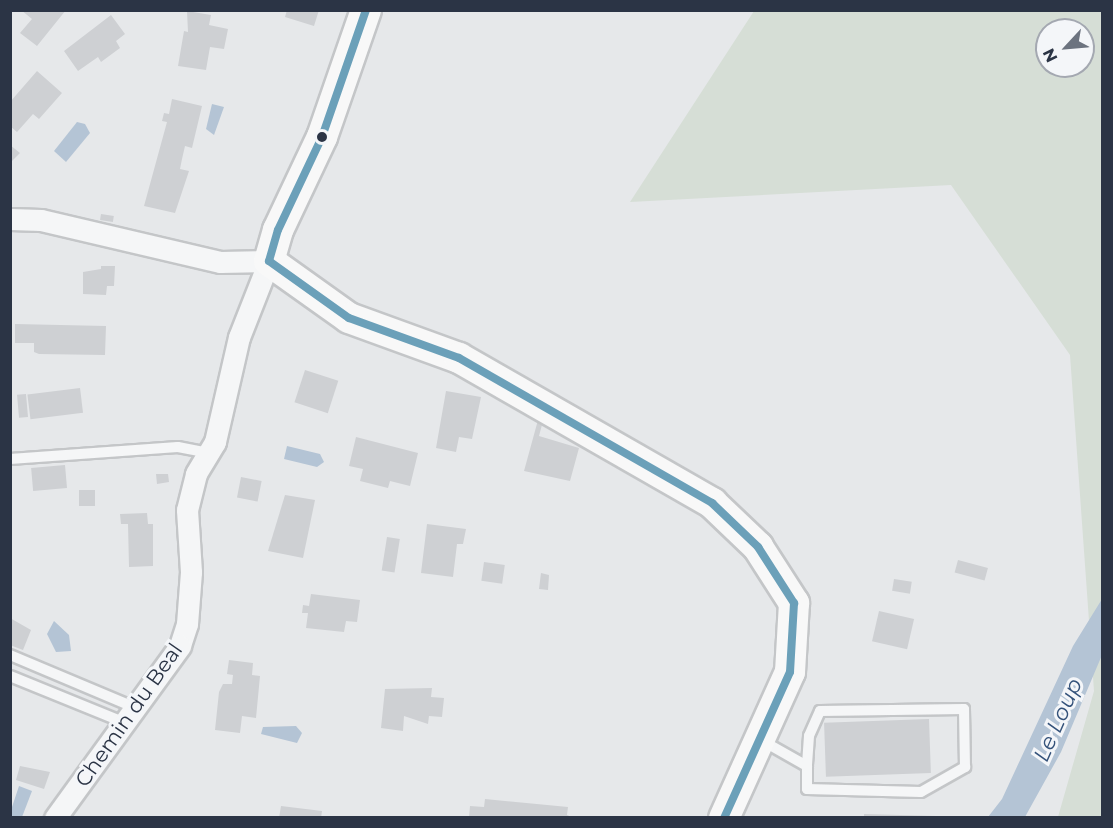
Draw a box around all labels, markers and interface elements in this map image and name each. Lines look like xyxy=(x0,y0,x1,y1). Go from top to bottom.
north arrow xyxy=(1035,18,1095,78)
text: N xyxy=(1039,45,1062,65)
unlabelled marker xyxy=(316,131,328,143)
street label: Chemin du Beal xyxy=(70,638,188,792)
water label: Le Loup xyxy=(1028,674,1088,766)

